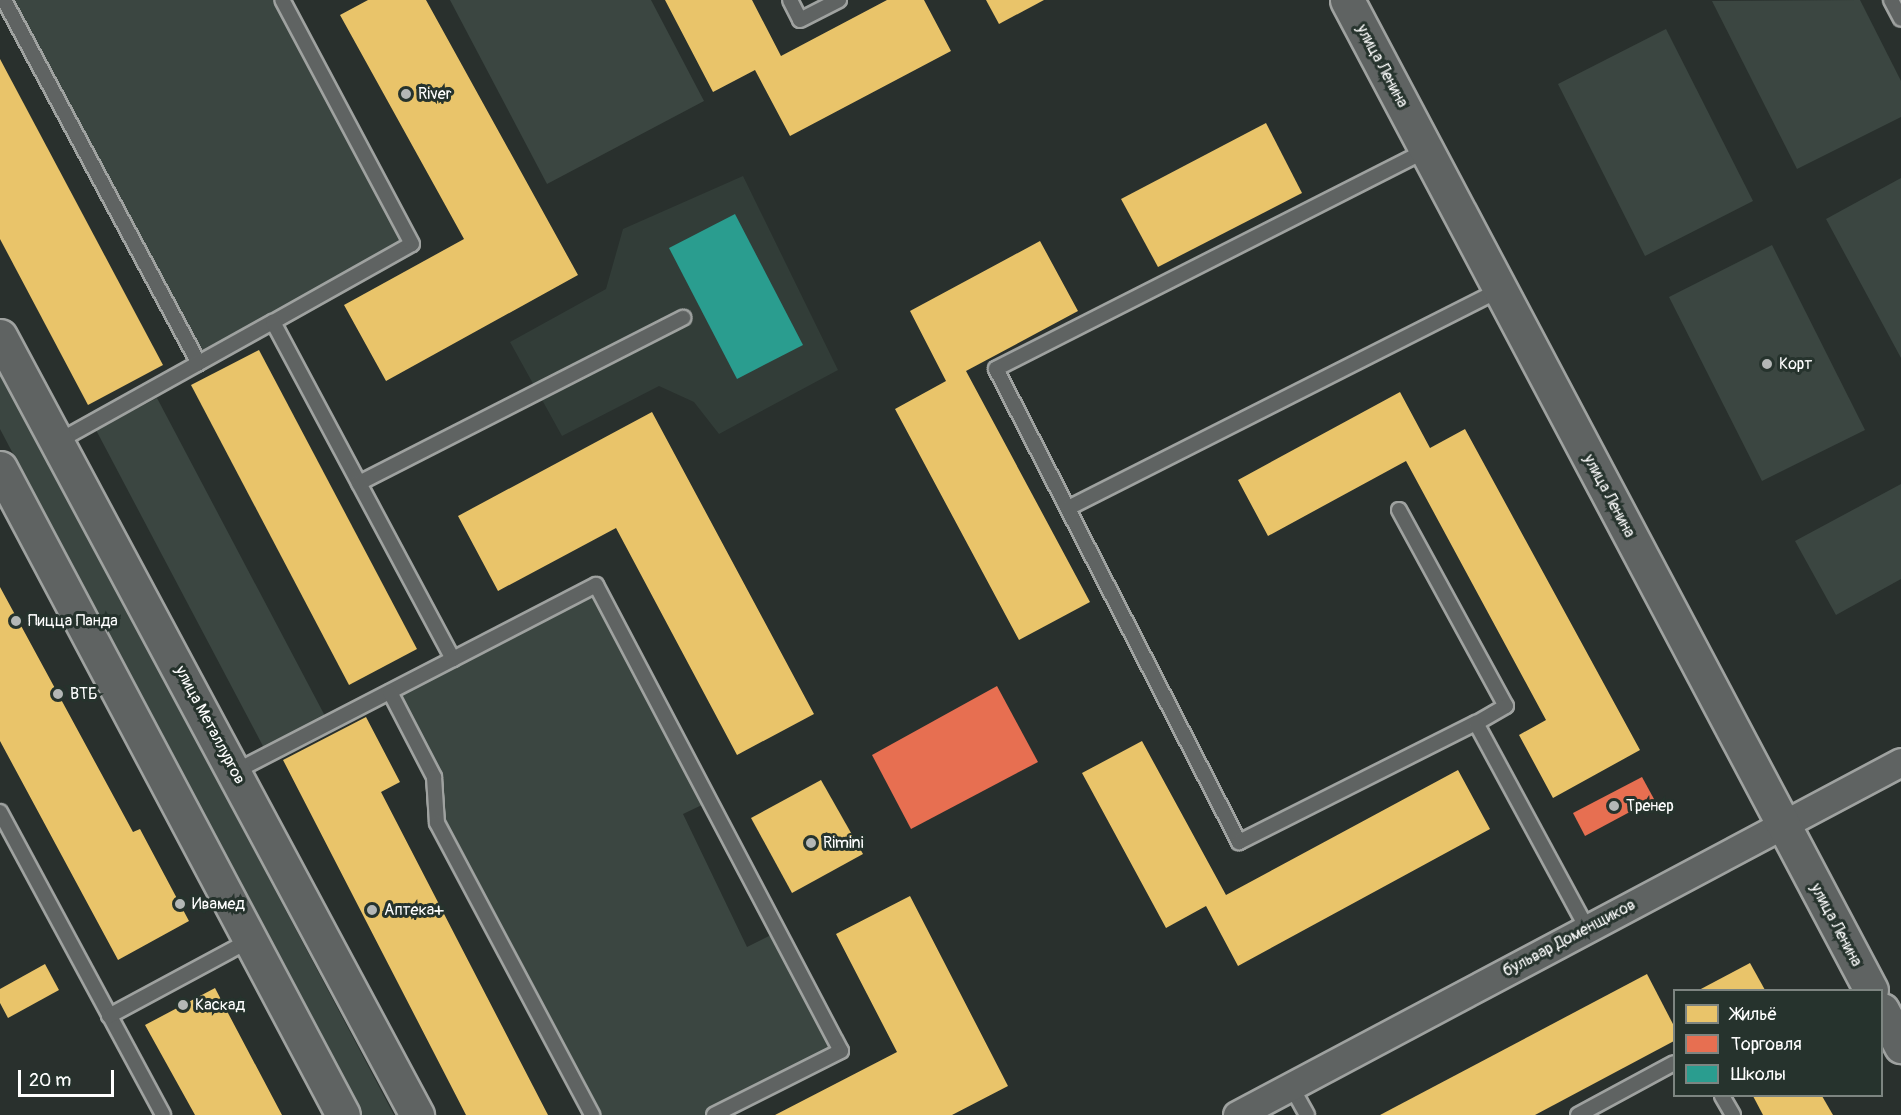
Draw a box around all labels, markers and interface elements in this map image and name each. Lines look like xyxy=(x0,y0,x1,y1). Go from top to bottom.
street label: улица Ленина xyxy=(1352,21,1412,111)
place label: River xyxy=(418,84,451,104)
marker: River xyxy=(399,87,413,101)
place label: Корт xyxy=(1779,354,1812,374)
marker: Корт xyxy=(1760,357,1774,371)
street label: улица Ленина xyxy=(1579,451,1639,541)
place label: Пицца Панда xyxy=(28,611,118,631)
marker: Пицца Панда xyxy=(9,614,23,628)
street label: улица Металлургов xyxy=(171,663,249,787)
place label: ВТБ xyxy=(70,684,98,704)
marker: ВТБ xyxy=(51,687,65,701)
place label: Тренер xyxy=(1626,796,1674,816)
marker: Тренер xyxy=(1607,799,1621,813)
place label: Rimini xyxy=(823,833,864,853)
marker: Rimini xyxy=(804,836,818,850)
street label: улица Ленина xyxy=(1806,880,1866,970)
place label: Ивамед xyxy=(192,894,245,914)
street label: бульвар Доменщиков xyxy=(1499,895,1639,981)
marker: Ивамед xyxy=(173,897,187,911)
place label: Аптека+ xyxy=(384,900,443,920)
marker: Аптека+ xyxy=(365,903,379,917)
legend xyxy=(1673,989,1883,1097)
place label: Каскад xyxy=(195,995,245,1015)
marker: Каскад xyxy=(176,998,190,1012)
text: Жильё xyxy=(1731,1003,1777,1026)
text: Торговля xyxy=(1731,1033,1802,1056)
scale bar xyxy=(21,1058,117,1096)
text: Школы xyxy=(1731,1063,1786,1086)
text: 20 m xyxy=(29,1069,71,1092)

